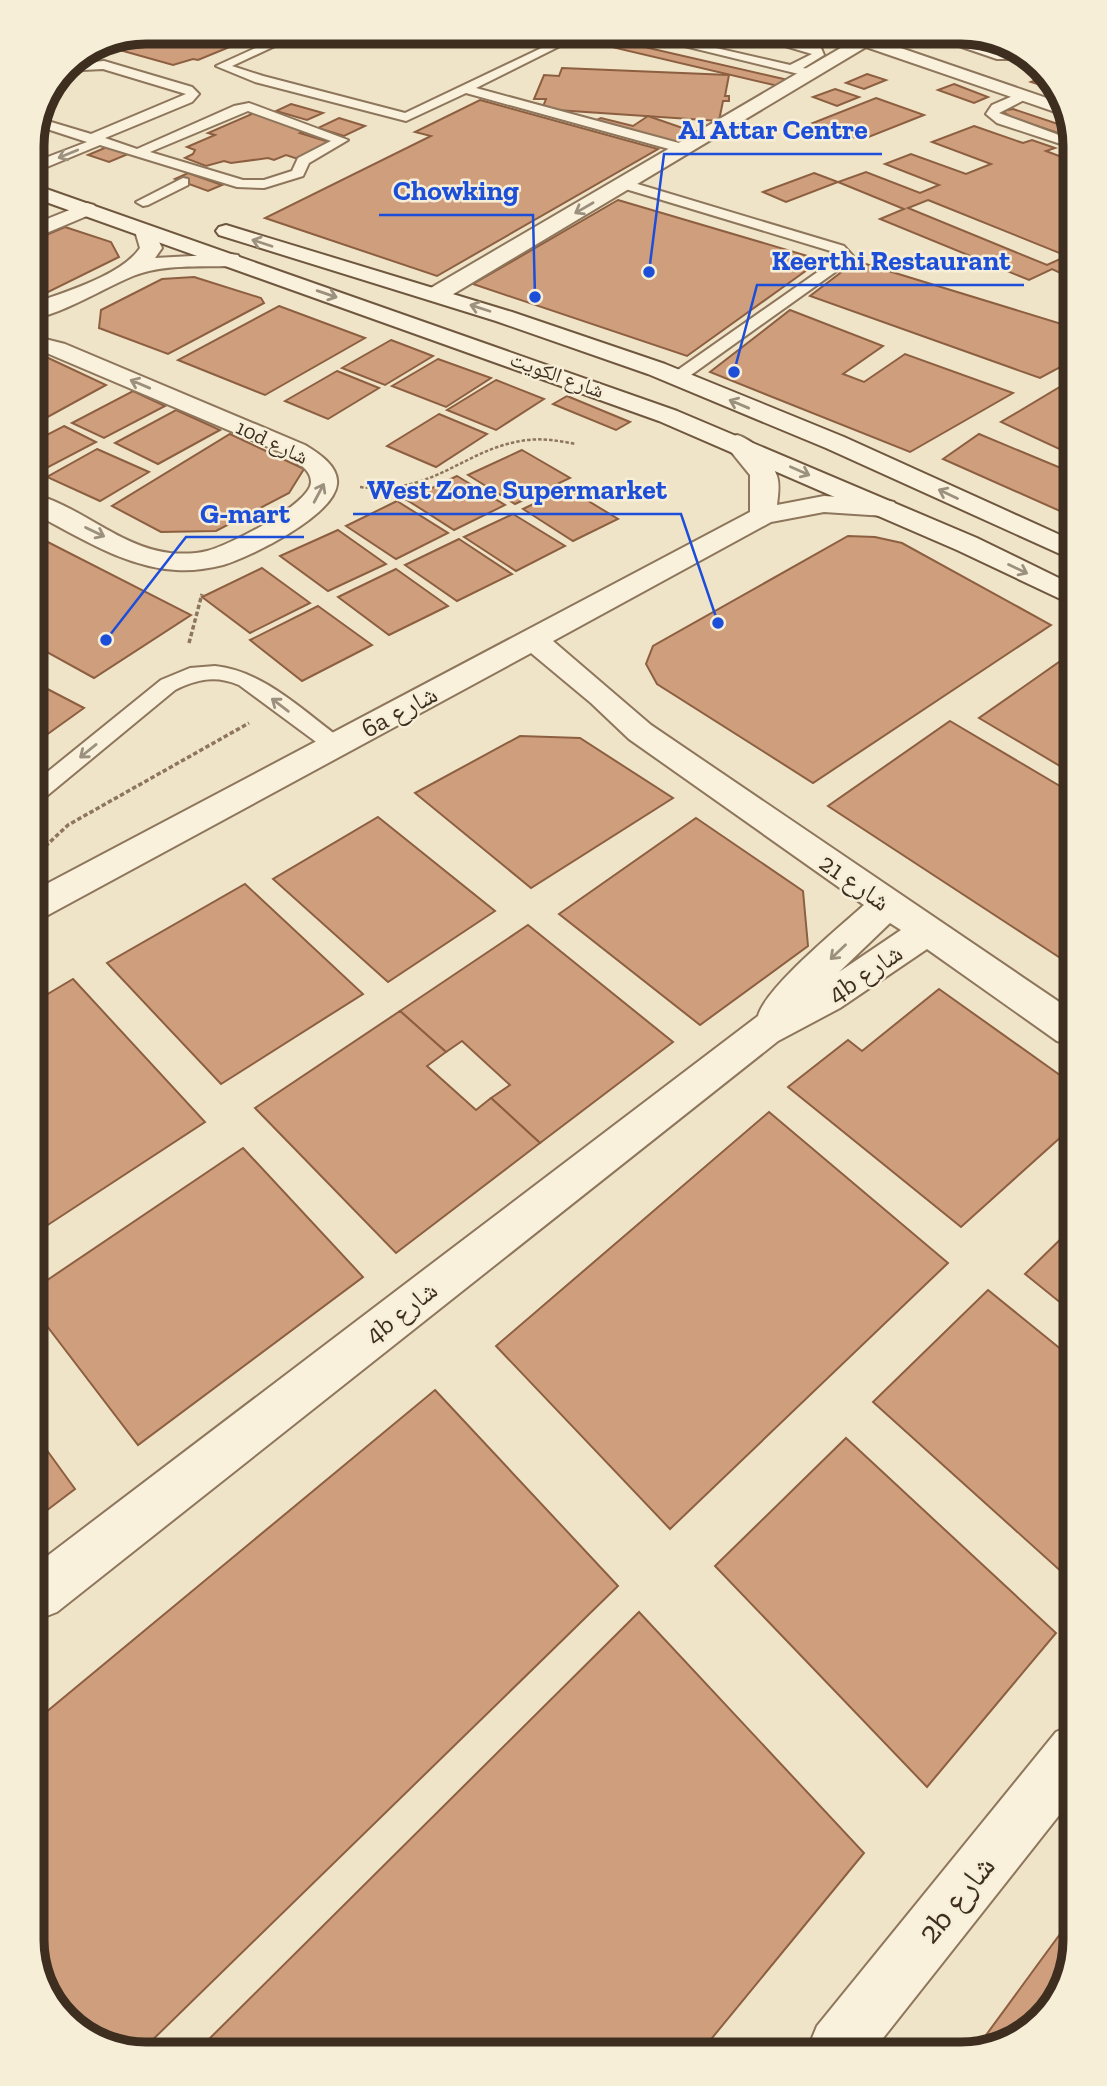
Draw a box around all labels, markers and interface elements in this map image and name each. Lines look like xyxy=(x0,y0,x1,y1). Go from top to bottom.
callout: Al Attar Centre xyxy=(664,105,882,154)
text: Al Attar Centre xyxy=(678,113,868,146)
one-way arrow xyxy=(58,148,80,161)
callout: Chowking xyxy=(379,166,533,215)
text: Chowking xyxy=(393,174,519,207)
one-way arrow xyxy=(574,201,594,215)
one-way arrow xyxy=(251,236,273,248)
callout: Keerthi Restaurant xyxy=(757,236,1024,285)
text: Keerthi Restaurant xyxy=(771,244,1011,277)
one-way arrow xyxy=(316,289,338,301)
one-way arrow xyxy=(469,301,491,313)
street label: شارع الكويت xyxy=(507,346,607,404)
one-way arrow xyxy=(130,377,152,390)
one-way arrow xyxy=(729,396,750,409)
street label: 10d شارع xyxy=(232,414,312,470)
callout: West Zone Supermarket xyxy=(353,465,681,514)
one-way arrow xyxy=(789,465,810,478)
text: West Zone Supermarket xyxy=(367,473,668,506)
one-way arrow xyxy=(312,484,326,504)
one-way arrow xyxy=(938,487,959,500)
callout: G-mart xyxy=(186,488,304,537)
text: G-mart xyxy=(200,497,291,530)
one-way arrow xyxy=(84,526,105,540)
one-way arrow xyxy=(1007,563,1028,577)
street label: 6a شارع xyxy=(355,678,443,744)
one-way arrow xyxy=(271,698,290,712)
one-way arrow xyxy=(79,743,97,758)
street label: شارع 21 xyxy=(814,846,896,918)
street label: 4b شارع xyxy=(822,936,908,1010)
one-way arrow xyxy=(830,943,847,960)
street label: 4b شارع xyxy=(358,1274,444,1350)
street label: 2b شارع xyxy=(909,1848,1004,1951)

